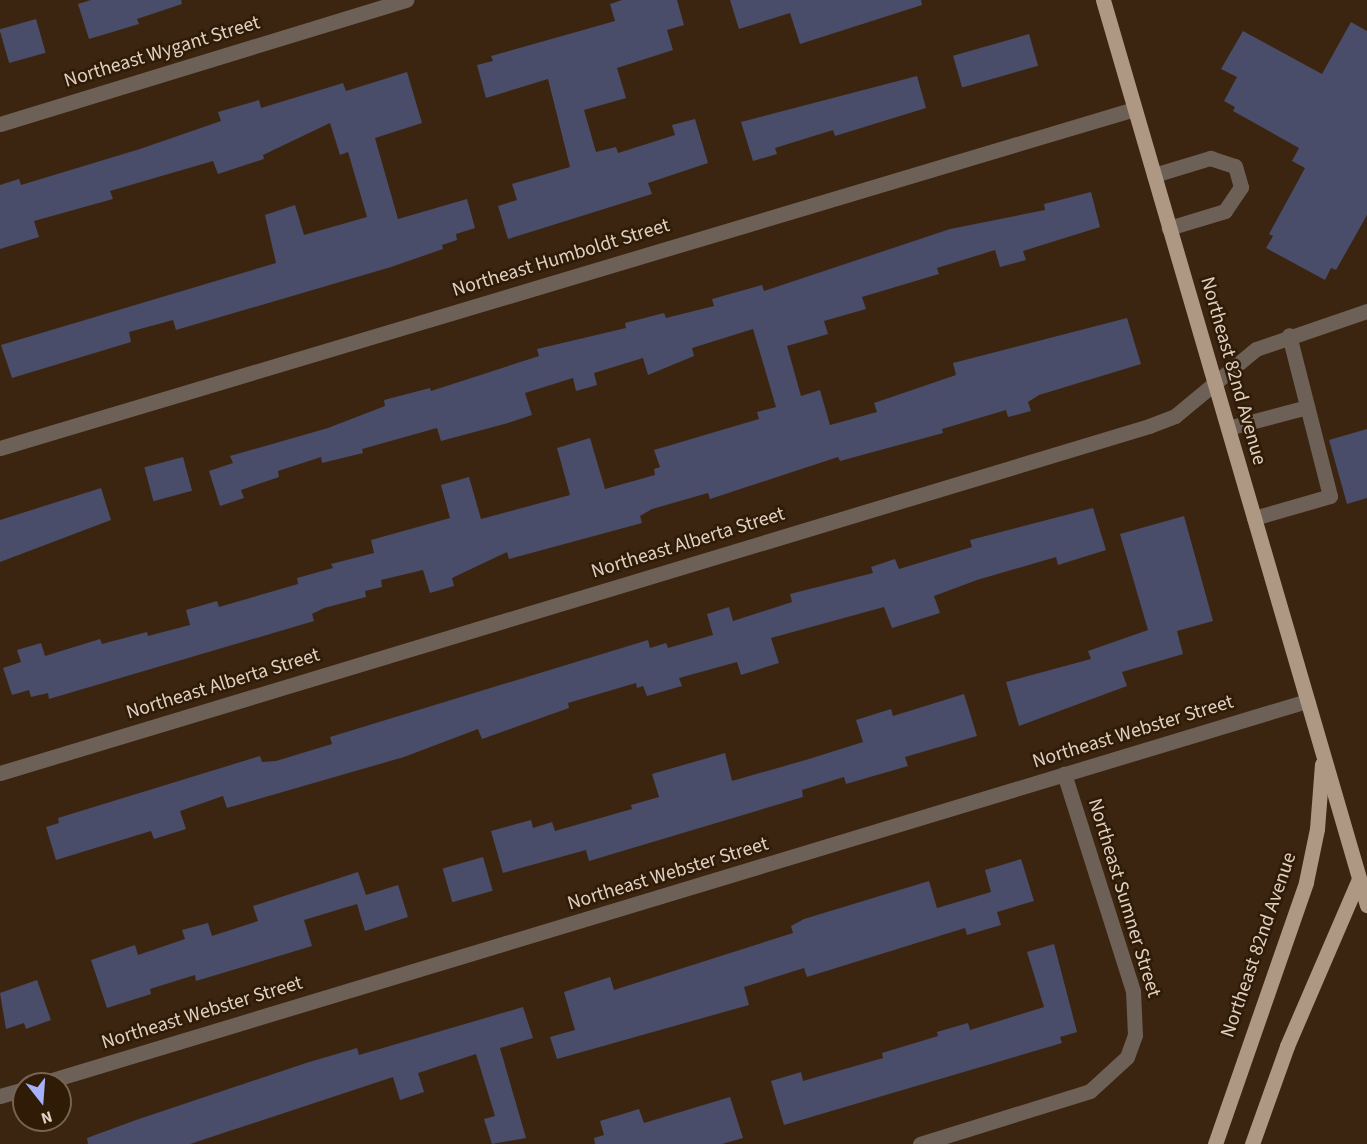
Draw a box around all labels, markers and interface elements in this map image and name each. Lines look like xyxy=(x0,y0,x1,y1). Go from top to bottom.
street label: Northeast Wygant Street xyxy=(61,11,263,93)
street label: Northeast Humboldt Street xyxy=(449,213,673,303)
street label: Northeast 82nd Avenue xyxy=(1195,274,1271,468)
street label: Northeast Alberta Street xyxy=(588,502,788,584)
street label: Northeast Alberta Street xyxy=(123,643,323,725)
street label: Northeast Webster Street xyxy=(1030,690,1236,774)
street label: Northeast Sumner Street xyxy=(1082,796,1166,1000)
street label: Northeast Webster Street xyxy=(565,832,771,916)
street label: Northeast 82nd Avenue xyxy=(1216,849,1302,1041)
street label: Northeast Webster Street xyxy=(99,971,305,1055)
north arrow xyxy=(12,1072,72,1132)
text: N xyxy=(38,1105,55,1129)

